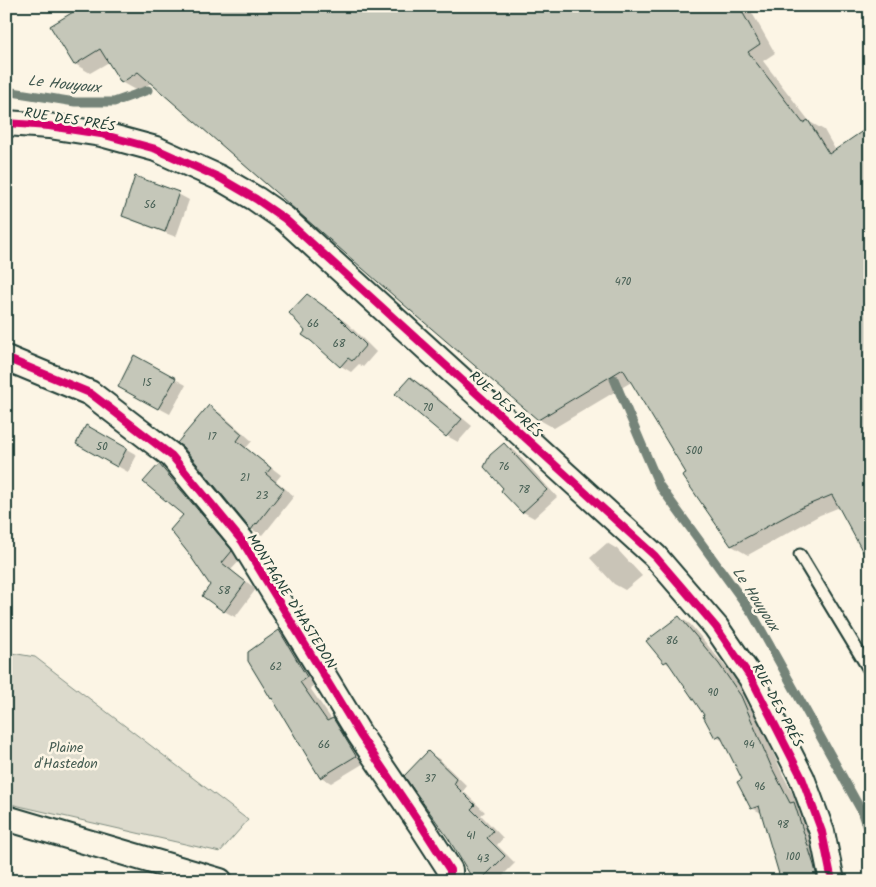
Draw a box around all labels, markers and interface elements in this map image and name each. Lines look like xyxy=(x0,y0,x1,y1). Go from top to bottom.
water label: Le Houyoux xyxy=(27,69,104,101)
street label: RUE DES PRÉS xyxy=(23,102,118,138)
house number: 56 xyxy=(144,196,156,214)
house number: 470 xyxy=(615,273,632,291)
house number: 66 xyxy=(307,315,319,333)
house number: 68 xyxy=(333,335,346,353)
street label: RUE DES PRÉS xyxy=(464,366,547,444)
house number: 15 xyxy=(142,374,153,392)
house number: 70 xyxy=(423,399,434,417)
house number: 17 xyxy=(208,428,217,446)
house number: 50 xyxy=(96,438,108,456)
house number: 500 xyxy=(686,442,703,460)
house number: 76 xyxy=(498,458,510,476)
house number: 21 xyxy=(240,469,250,487)
house number: 78 xyxy=(518,481,530,499)
house number: 23 xyxy=(256,487,268,505)
street label: MONTAGNE D'HASTEDON xyxy=(240,530,342,674)
water label: Le Houyoux xyxy=(725,563,786,639)
house number: 58 xyxy=(218,582,231,600)
house number: 86 xyxy=(666,632,678,650)
house number: 62 xyxy=(270,658,282,676)
street label: RUE DES PRÉS xyxy=(746,660,809,752)
house number: 90 xyxy=(708,684,719,702)
house number: 66 xyxy=(318,736,330,754)
house number: 94 xyxy=(743,736,755,754)
park label: Plaine d'Hastedon xyxy=(34,737,98,775)
house number: 37 xyxy=(424,770,437,788)
house number: 96 xyxy=(754,778,766,796)
house number: 98 xyxy=(777,816,789,834)
house number: 41 xyxy=(466,827,476,845)
house number: 100 xyxy=(786,848,801,866)
house number: 43 xyxy=(477,850,489,868)

